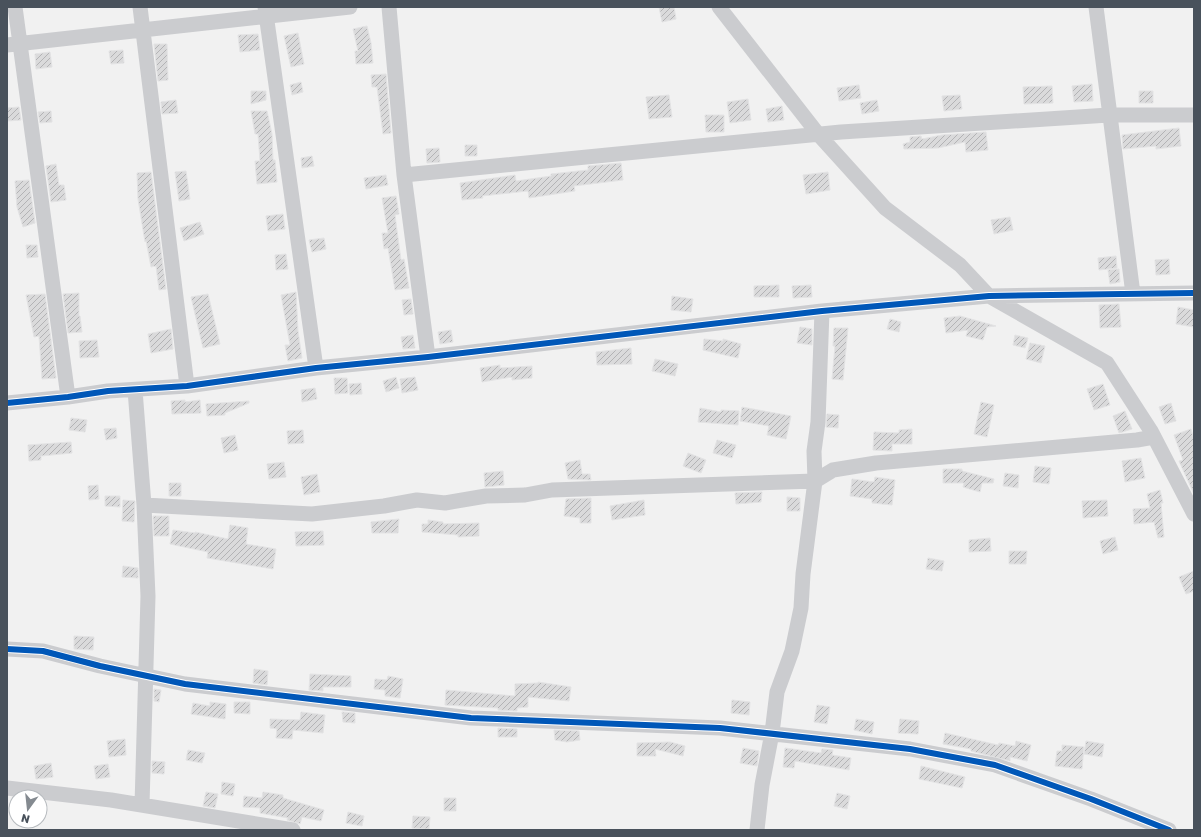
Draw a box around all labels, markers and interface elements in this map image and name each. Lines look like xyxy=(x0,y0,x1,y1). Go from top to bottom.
north arrow xyxy=(8,789,48,829)
text: N xyxy=(20,812,31,827)

